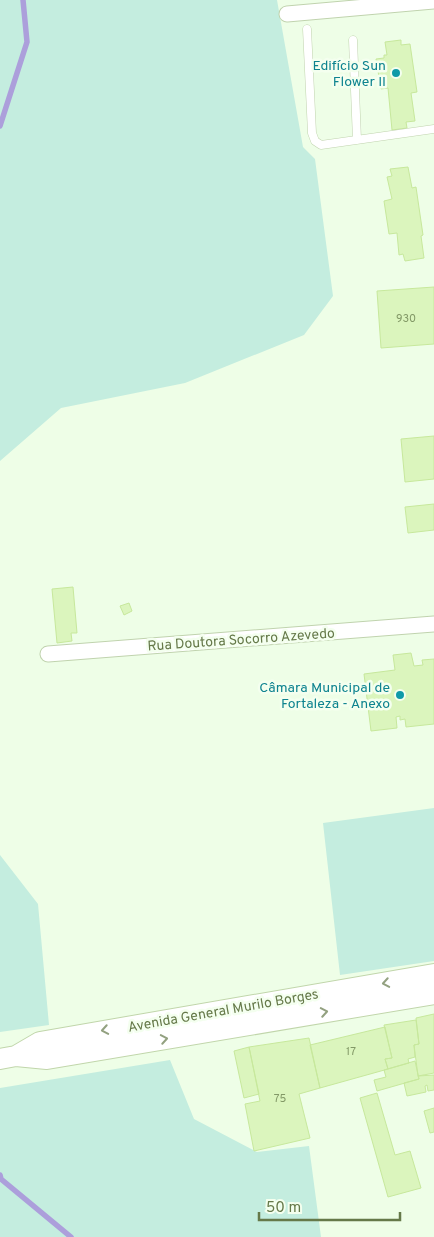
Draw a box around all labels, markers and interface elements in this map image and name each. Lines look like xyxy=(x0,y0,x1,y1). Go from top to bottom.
place label: Edifício Sun Flower II xyxy=(313,58,386,91)
marker: Edifício Sun Flower II xyxy=(390,67,402,79)
house number: 930 xyxy=(396,312,416,326)
street label: Rua Doutora Socorro Azevedo xyxy=(147,625,336,656)
place label: Câmara Municipal de Fortaleza - Anexo xyxy=(259,680,390,713)
marker: Câmara Municipal de Fortaleza - Anexo xyxy=(394,689,406,701)
one-way arrow xyxy=(382,977,390,987)
street label: Avenida General Murilo Borges xyxy=(127,986,320,1037)
one-way arrow xyxy=(319,1007,328,1017)
one-way arrow xyxy=(101,1025,109,1035)
one-way arrow xyxy=(159,1035,168,1045)
house number: 17 xyxy=(346,1045,356,1059)
house number: 75 xyxy=(274,1092,286,1106)
scale bar xyxy=(259,1190,400,1222)
text: 50 m xyxy=(266,1199,301,1218)

